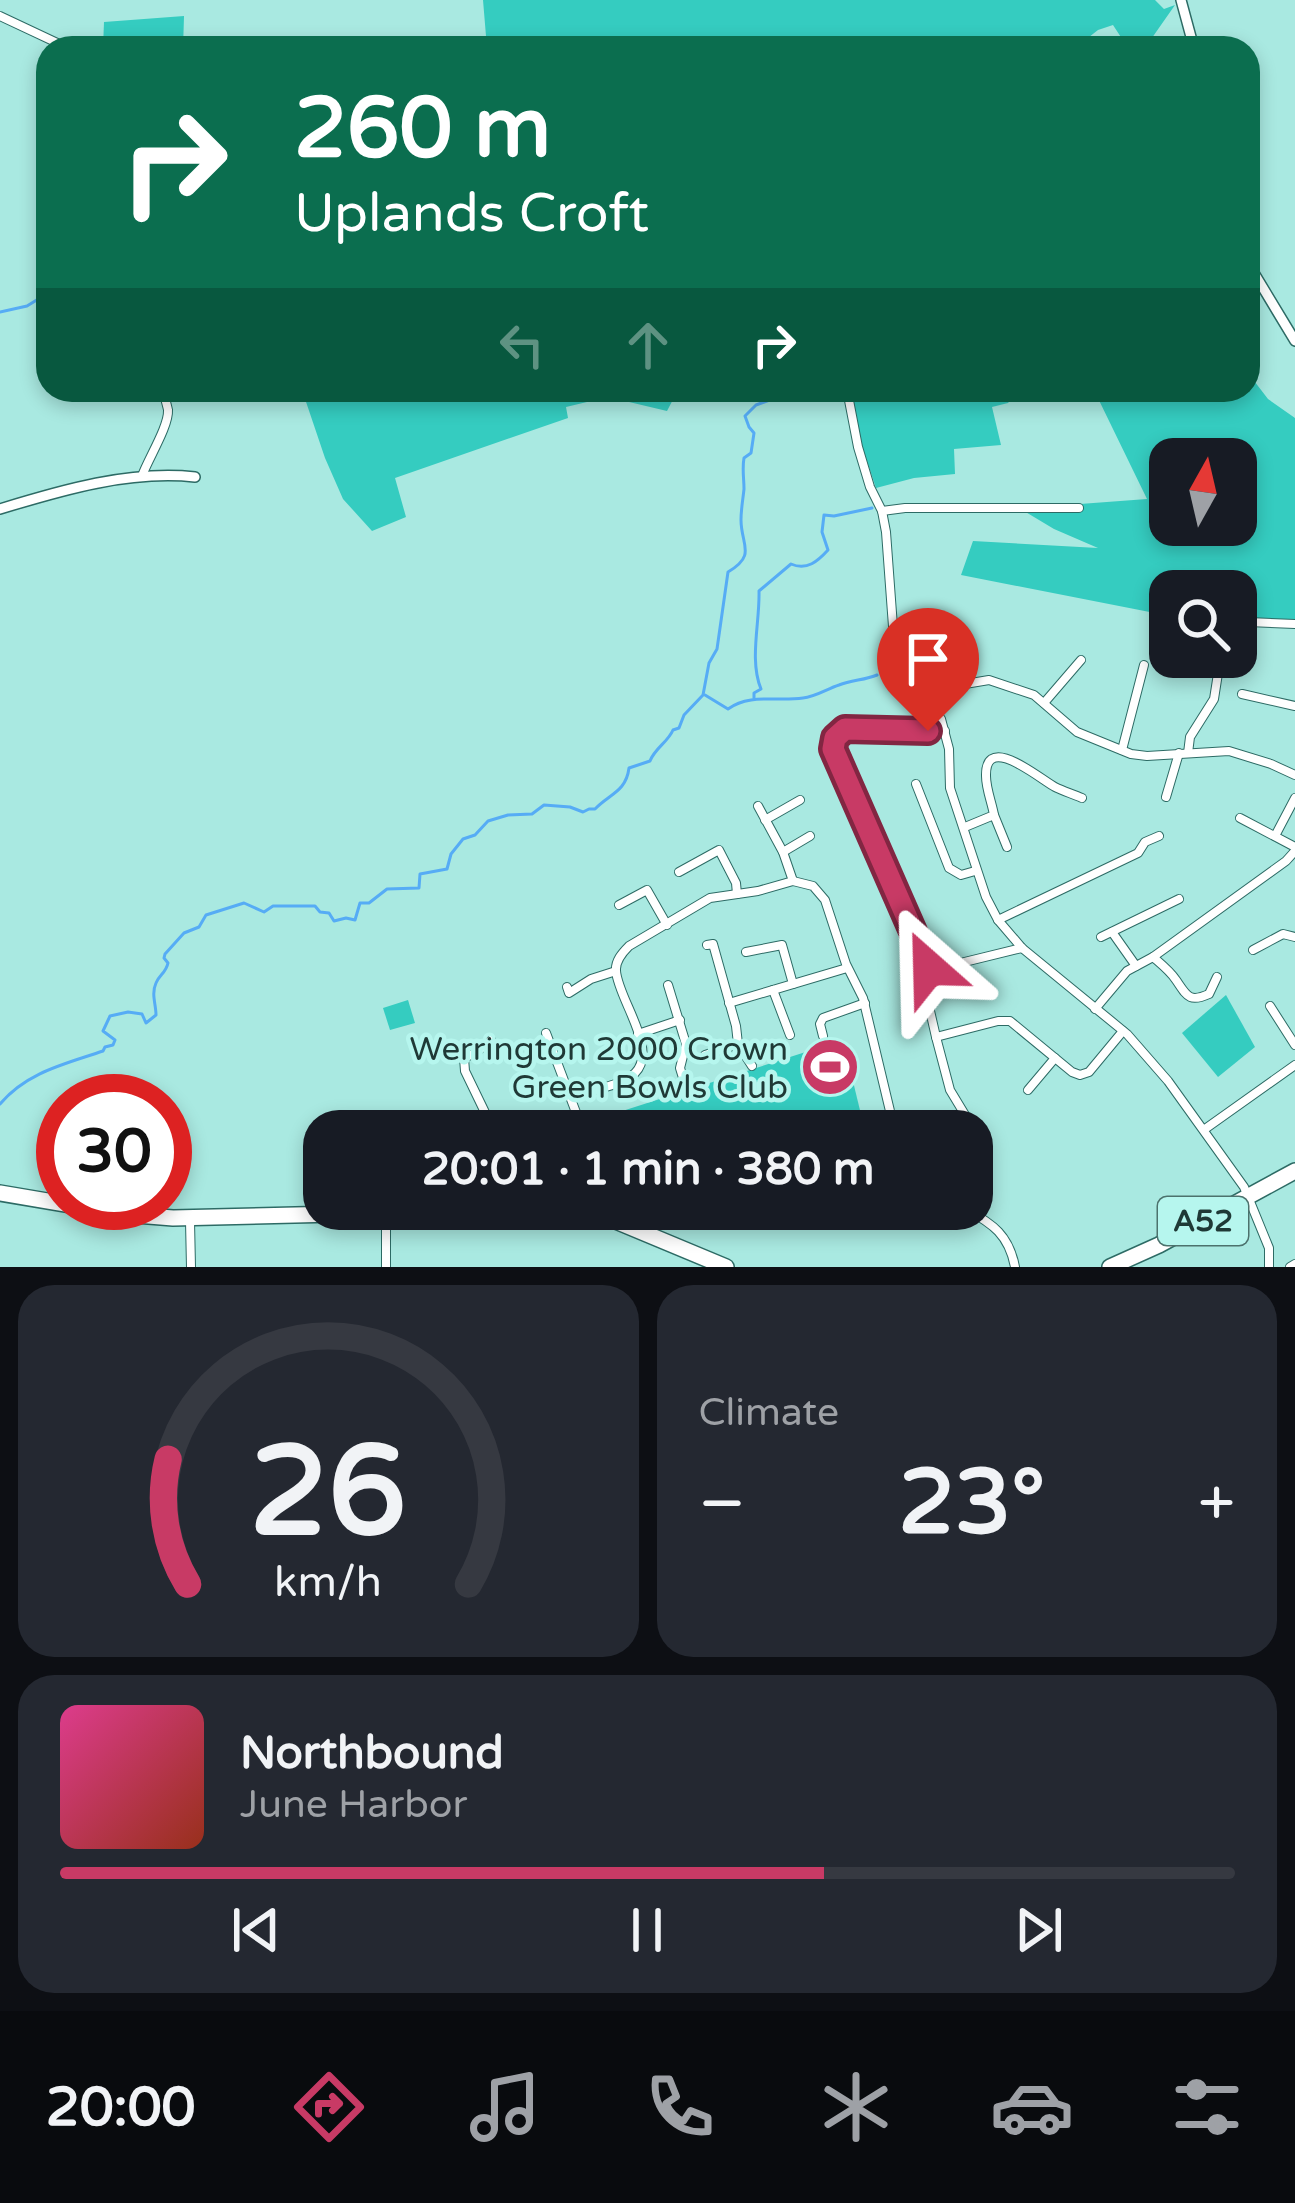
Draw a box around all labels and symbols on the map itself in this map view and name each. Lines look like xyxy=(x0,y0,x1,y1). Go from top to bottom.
north arrow xyxy=(1149,438,1257,546)
pin xyxy=(877,608,979,731)
position arrow xyxy=(866,905,992,1031)
place label: Werrington 2000 Crown Green Bowls Club xyxy=(410,1030,788,1107)
sports icon: Werrington 2000 Crown Green Bowls Club xyxy=(799,1036,861,1098)
speed limit sign: 30 xyxy=(36,1074,192,1230)
road number: A52 xyxy=(1158,1197,1248,1245)

